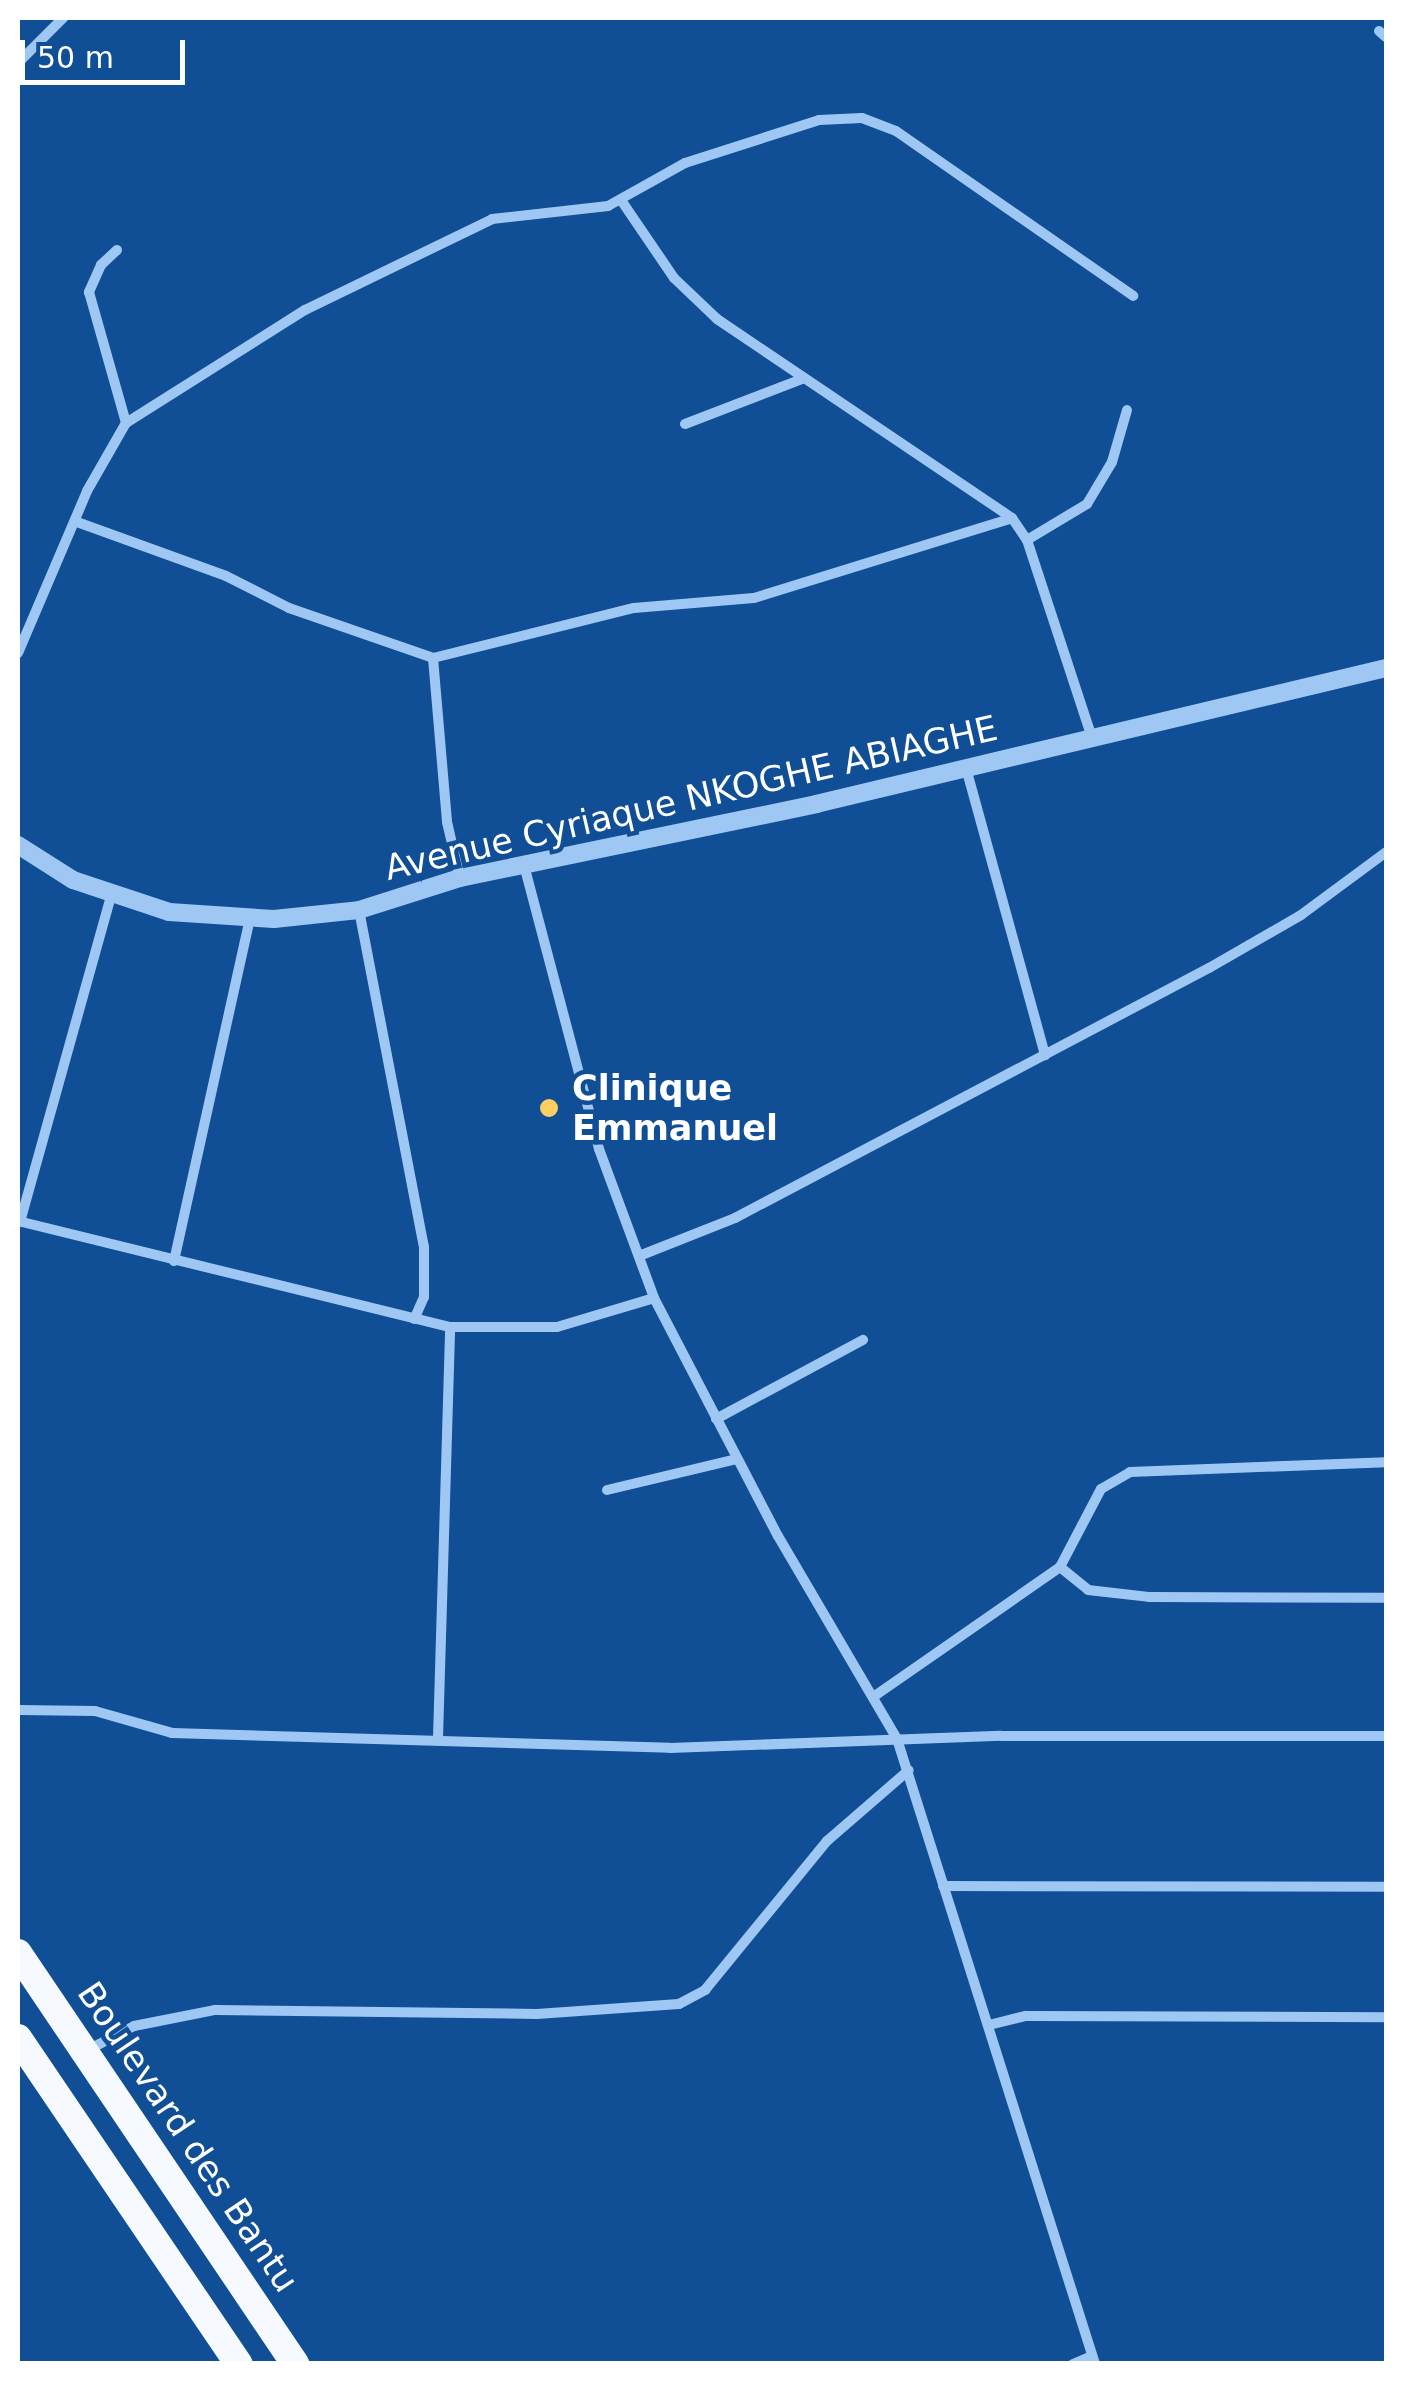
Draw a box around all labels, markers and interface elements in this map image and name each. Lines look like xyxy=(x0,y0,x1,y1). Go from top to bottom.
scale bar xyxy=(25,20,190,82)
text: 50 m xyxy=(37,40,114,75)
street label: Avenue Cyriaque NKOGHE ABIAGHE xyxy=(381,707,1001,889)
place label: Clinique Emmanuel xyxy=(572,1067,778,1149)
marker: Clinique Emmanuel xyxy=(536,1095,562,1121)
street label: Boulevard des Bantu xyxy=(69,1974,307,2300)

